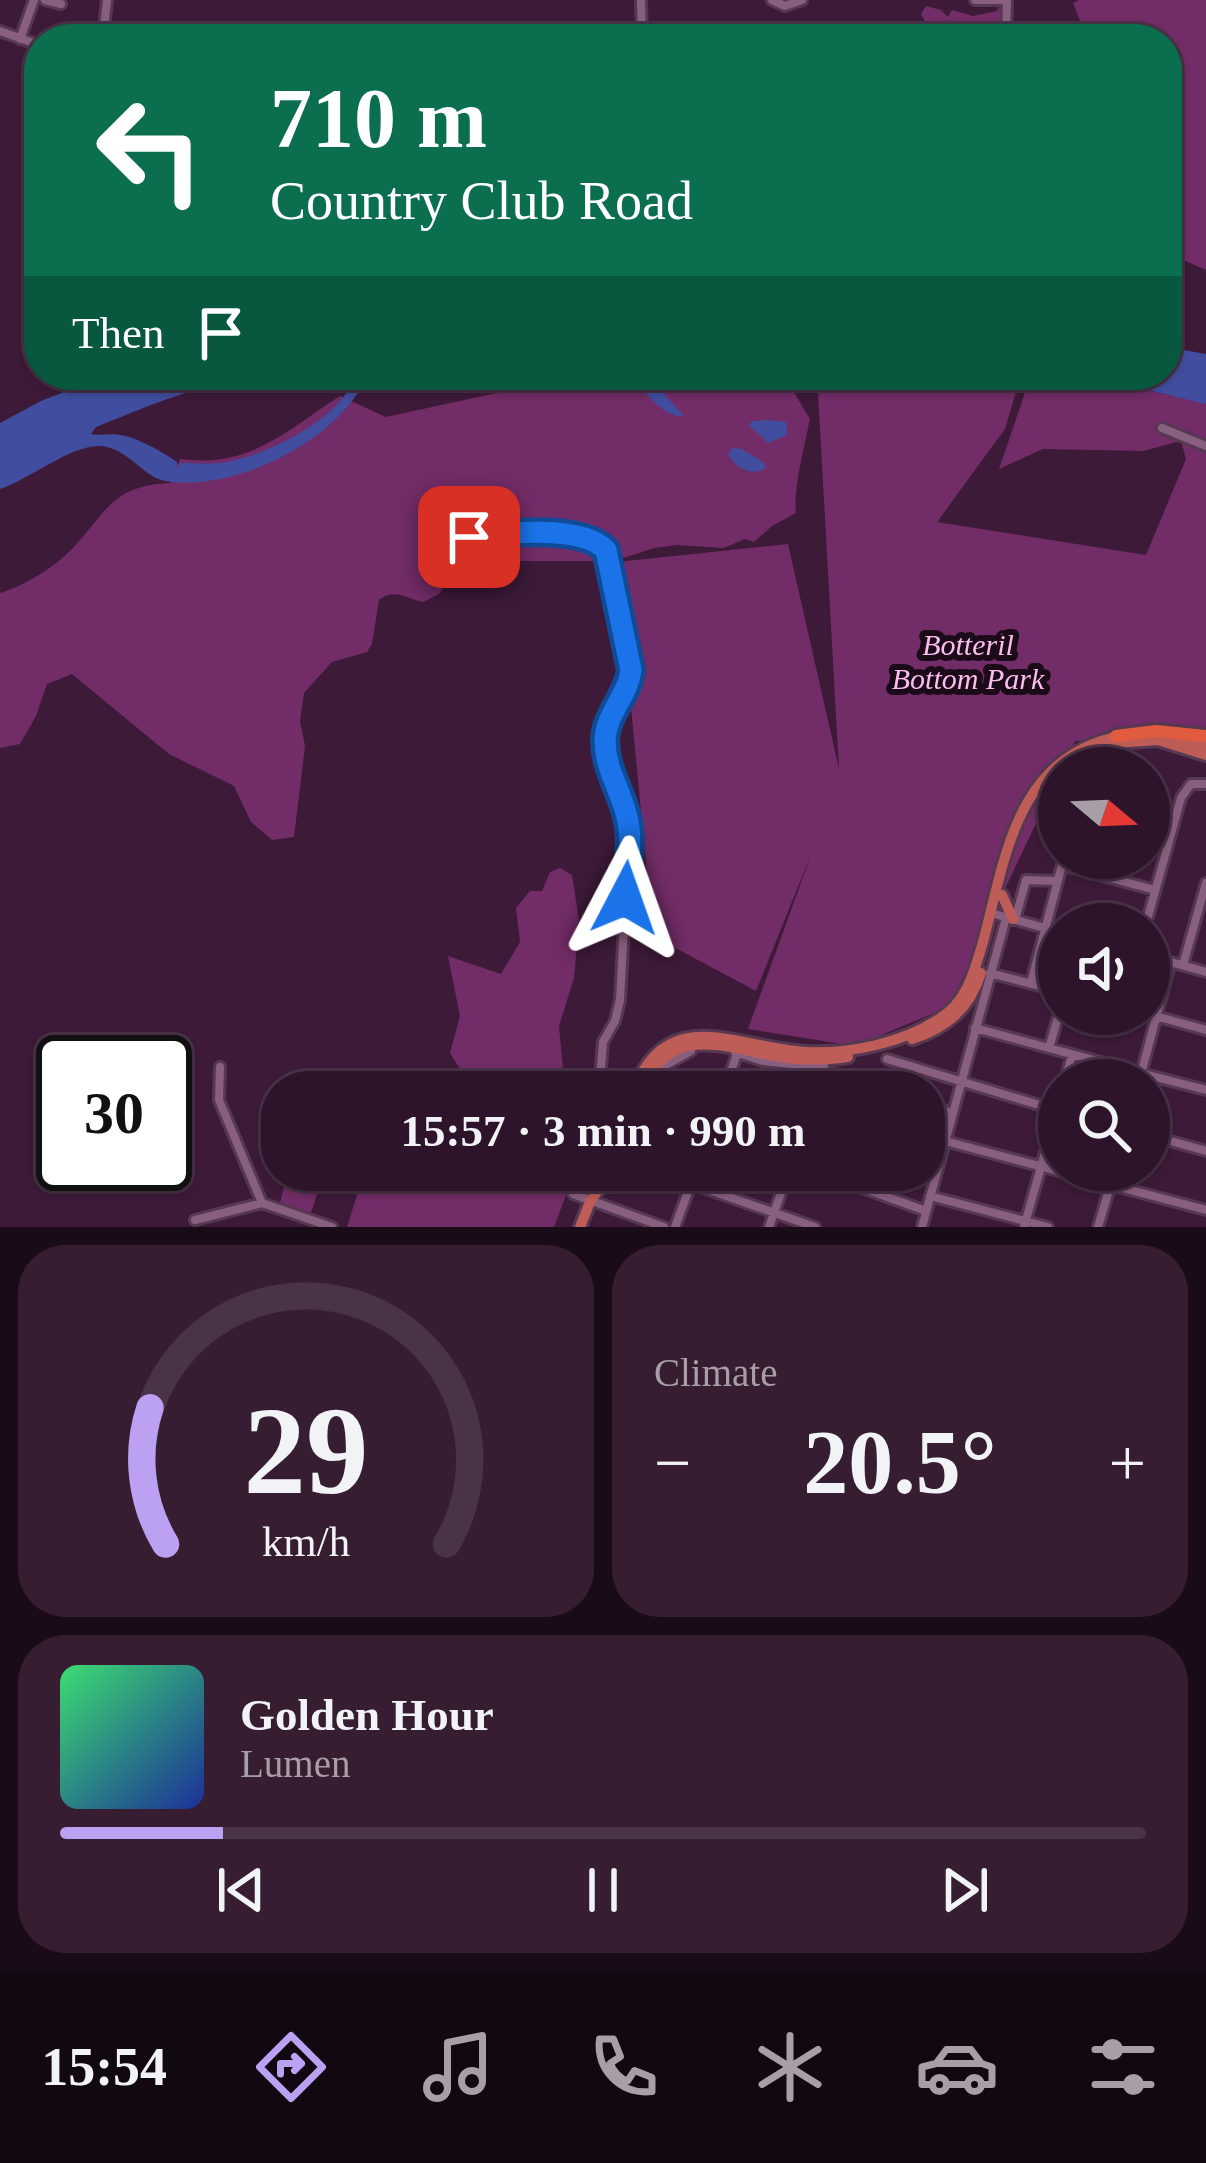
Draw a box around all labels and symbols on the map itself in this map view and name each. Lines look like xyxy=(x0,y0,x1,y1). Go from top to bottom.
pin xyxy=(418,486,520,588)
park label: Botteril Bottom Park xyxy=(892,628,1045,695)
north arrow xyxy=(1038,747,1170,879)
position arrow xyxy=(562,835,688,961)
speed limit sign: 30 xyxy=(36,1035,192,1191)

